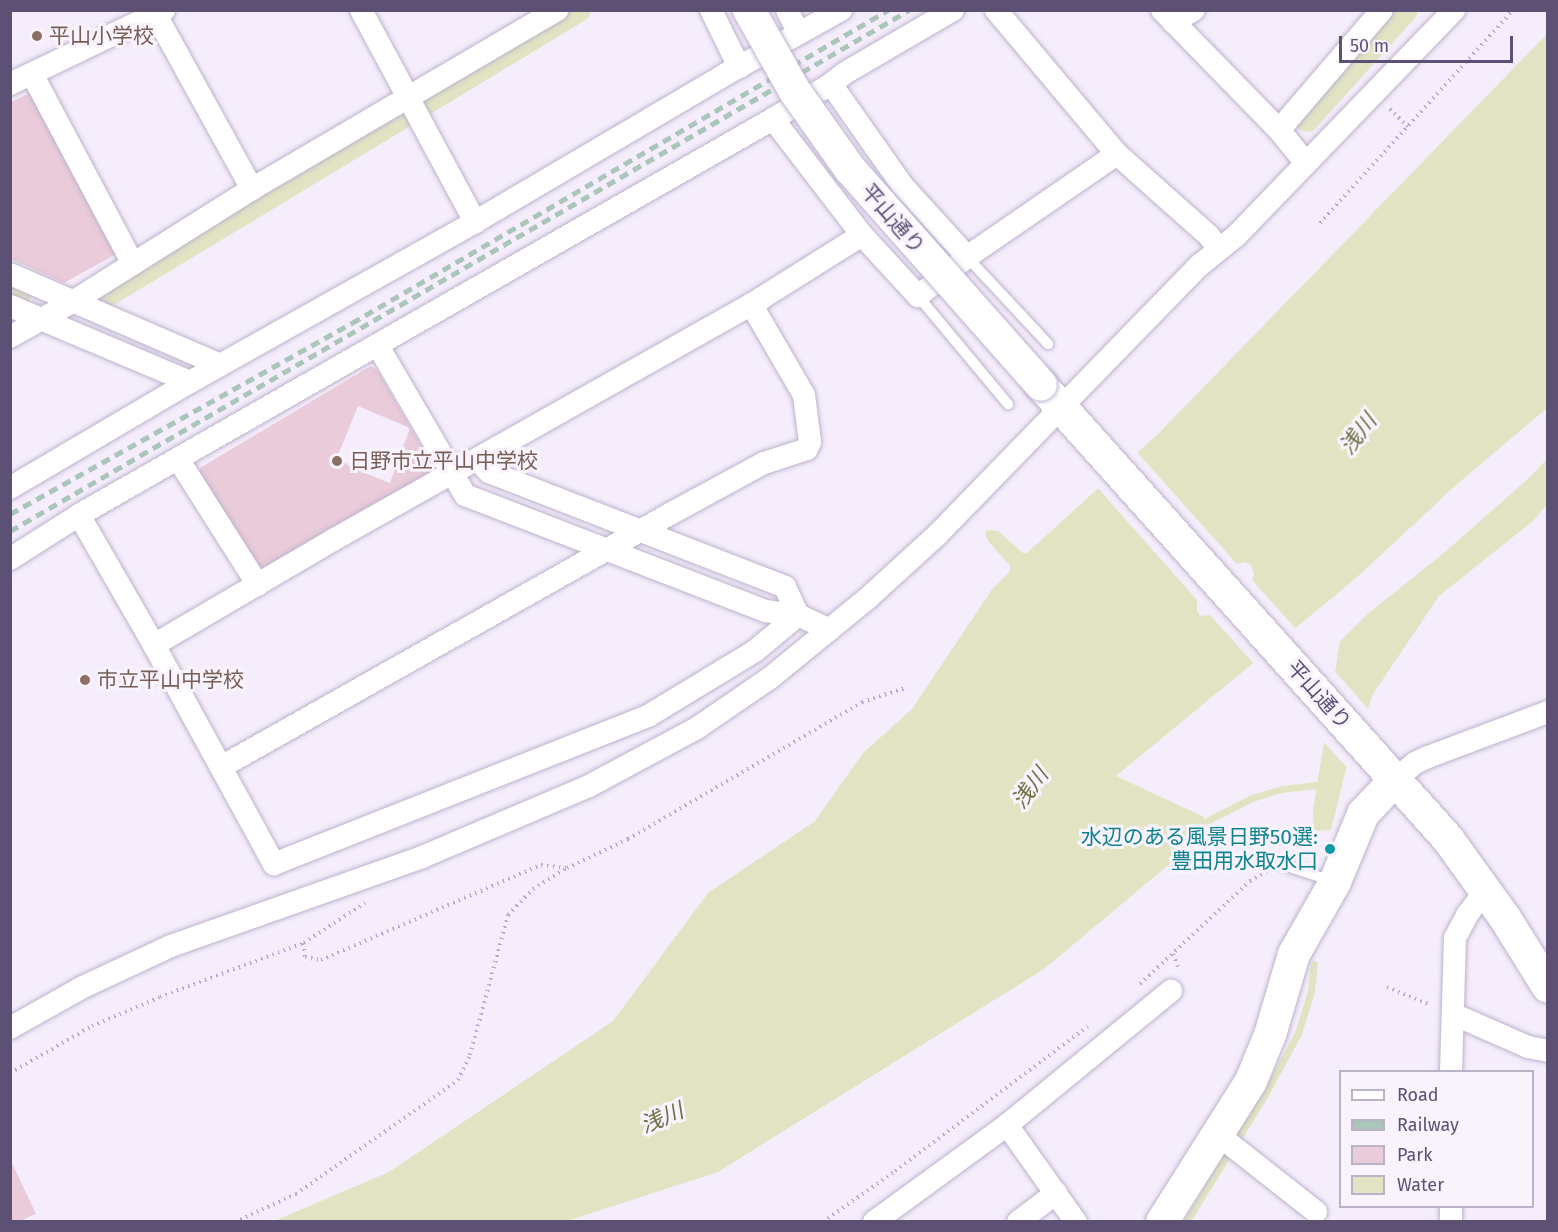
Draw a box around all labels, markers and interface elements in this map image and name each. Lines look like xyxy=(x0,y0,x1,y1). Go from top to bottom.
place label: 平山小学校 xyxy=(49,23,154,49)
scale bar xyxy=(1342,24,1516,62)
marker: 平山小学校 xyxy=(30,29,44,43)
text: 50 m xyxy=(1350,35,1389,57)
street label: 平山通り xyxy=(856,179,930,259)
water label: 浅川 xyxy=(1334,409,1382,459)
place label: 日野市立平山中学校 xyxy=(349,448,538,474)
marker: 日野市立平山中学校 xyxy=(330,454,344,468)
street label: 平山通り xyxy=(1282,655,1356,735)
place label: 市立平山中学校 xyxy=(97,667,244,693)
marker: 市立平山中学校 xyxy=(78,673,92,687)
water label: 浅川 xyxy=(1006,762,1054,814)
place label: 水辺のある風景日野50選: 豊田用水取水口 xyxy=(1081,824,1318,874)
marker: 水辺のある風景日野50選: 豊田用水取水口 xyxy=(1323,842,1337,856)
legend xyxy=(1339,1070,1534,1208)
text: Road xyxy=(1397,1084,1439,1106)
water label: 浅川 xyxy=(637,1097,687,1139)
text: Railway xyxy=(1397,1114,1459,1136)
text: Park xyxy=(1397,1144,1432,1166)
text: Water xyxy=(1397,1174,1444,1196)

